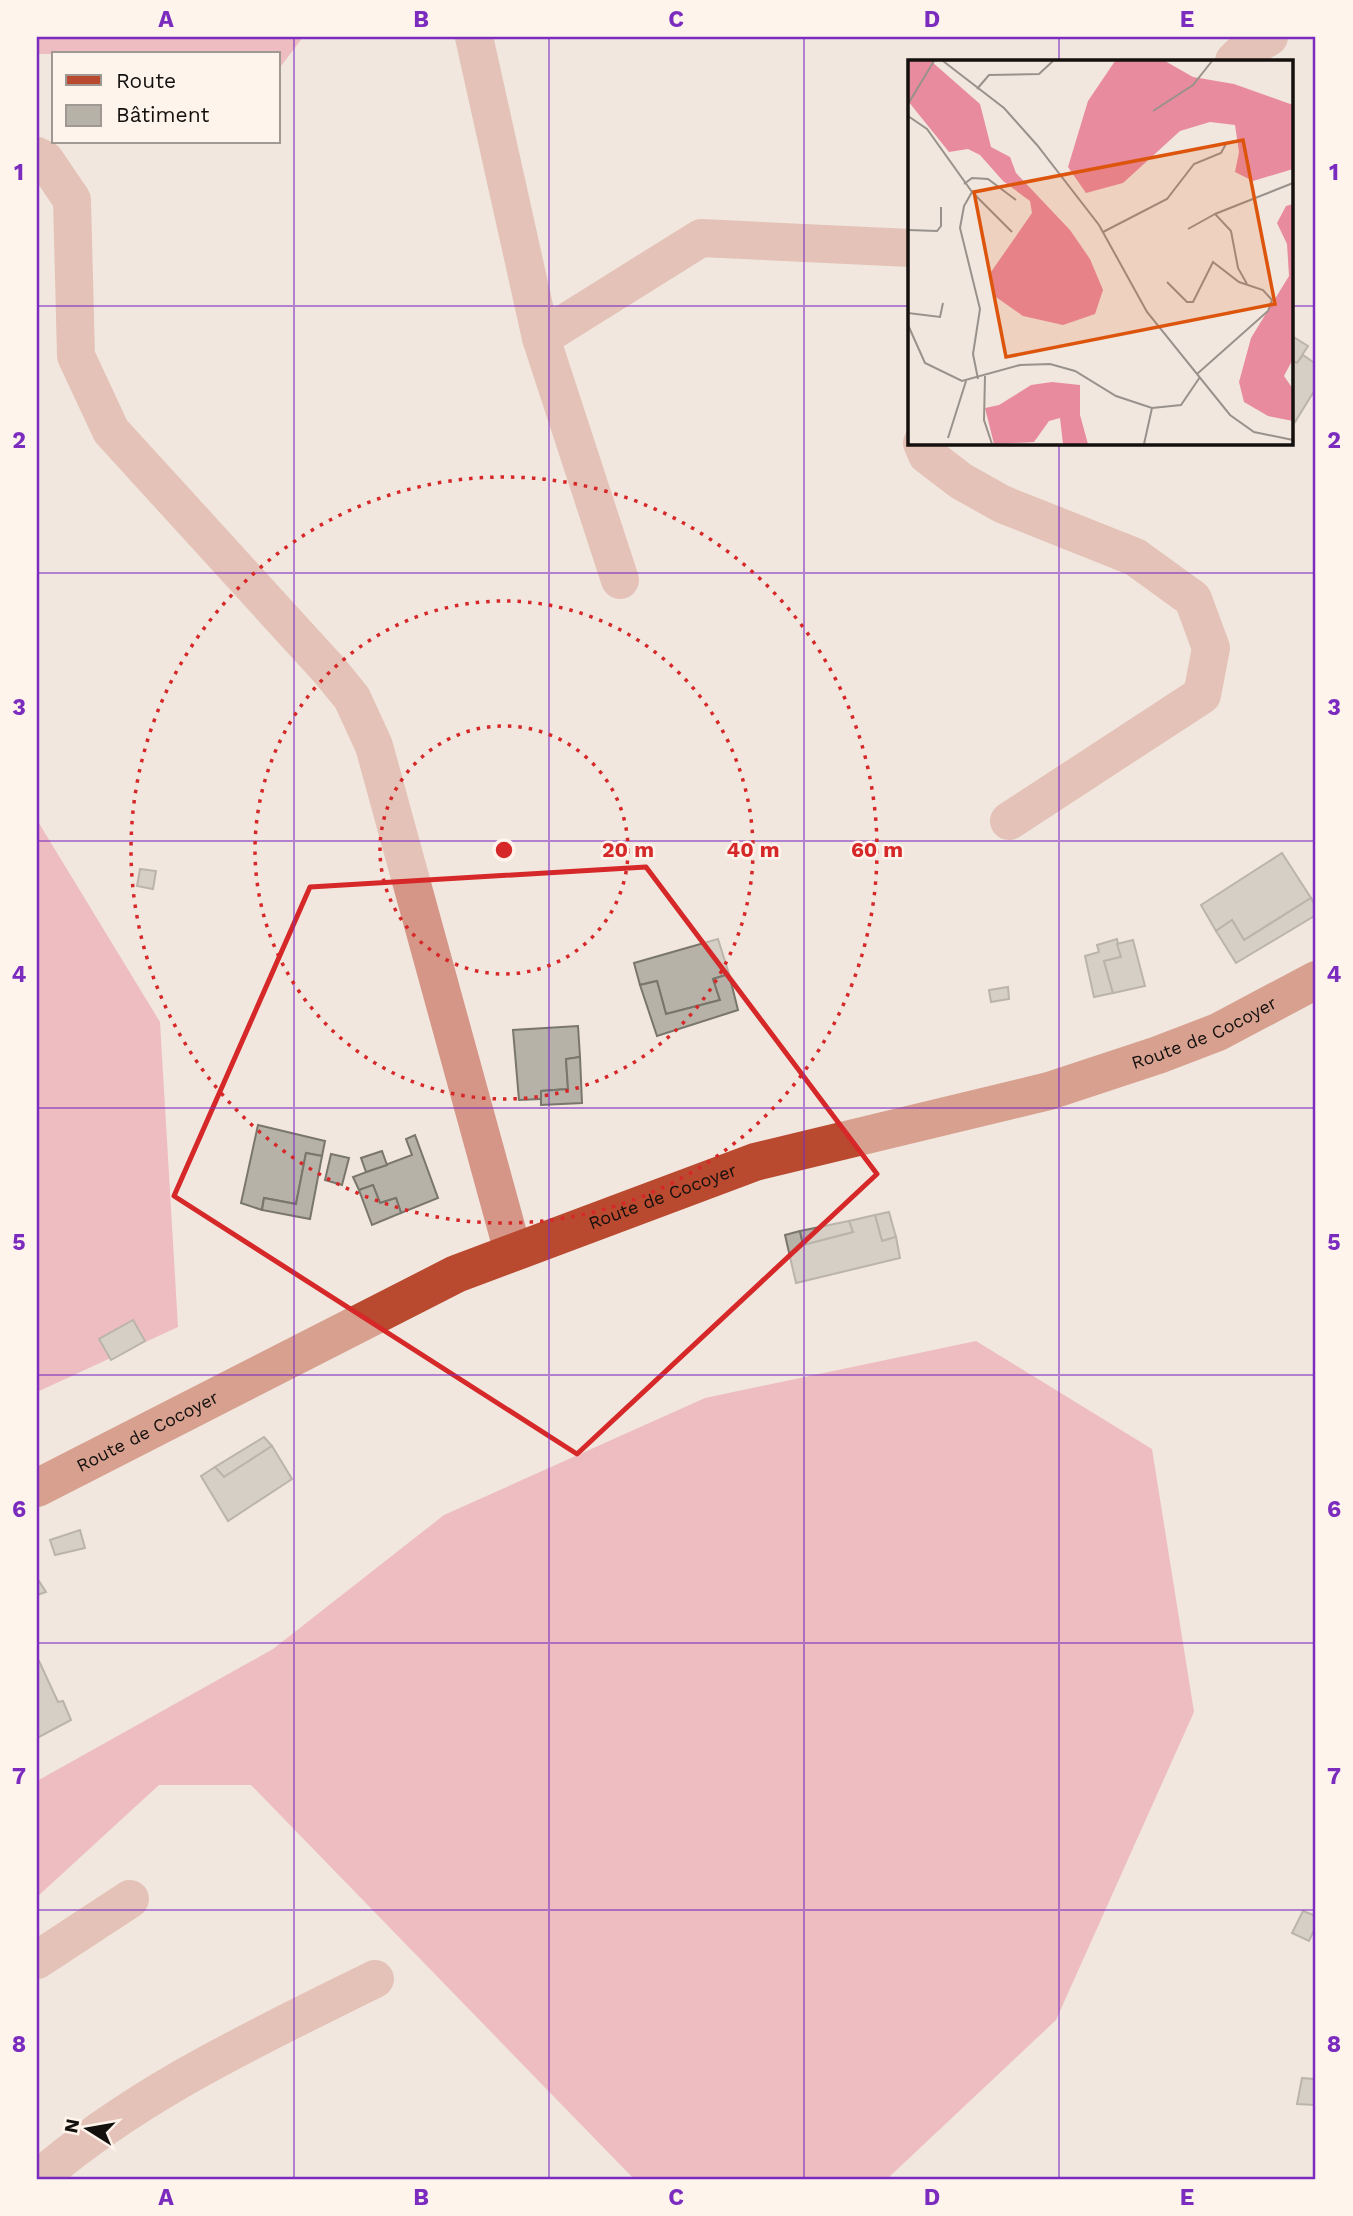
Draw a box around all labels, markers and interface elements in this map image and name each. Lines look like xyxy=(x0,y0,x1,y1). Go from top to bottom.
text: A xyxy=(158,6,174,33)
text: B xyxy=(413,6,429,33)
text: C xyxy=(668,6,684,33)
text: D xyxy=(924,6,940,33)
text: E xyxy=(1180,6,1194,33)
legend xyxy=(52,52,280,144)
inset map xyxy=(908,60,1294,444)
text: Route xyxy=(116,68,176,93)
text: Bâtiment xyxy=(116,102,210,127)
text: 1 xyxy=(14,159,24,186)
text: 1 xyxy=(1329,159,1339,186)
text: 2 xyxy=(12,427,26,454)
text: 2 xyxy=(1327,427,1341,454)
text: 3 xyxy=(12,694,26,721)
text: 3 xyxy=(1327,694,1341,721)
text: 20 m xyxy=(602,837,654,862)
text: 40 m xyxy=(727,837,779,862)
text: 60 m xyxy=(851,837,903,862)
centre of rings xyxy=(492,838,516,862)
text: 4 xyxy=(12,961,27,988)
text: 4 xyxy=(1327,961,1342,988)
street label: Route de Cocoyer xyxy=(1129,992,1280,1073)
street label: Route de Cocoyer xyxy=(585,1159,739,1233)
text: 5 xyxy=(12,1229,26,1256)
text: 5 xyxy=(1327,1229,1341,1256)
street label: Route de Cocoyer xyxy=(73,1386,222,1476)
text: 6 xyxy=(12,1496,26,1523)
text: 6 xyxy=(1327,1496,1341,1523)
text: 7 xyxy=(12,1763,26,1790)
text: 7 xyxy=(1327,1763,1341,1790)
text: 8 xyxy=(12,2031,26,2058)
text: 8 xyxy=(1327,2031,1341,2058)
north arrow xyxy=(52,2094,122,2164)
text: N xyxy=(59,2117,84,2135)
text: A xyxy=(158,2184,174,2211)
text: B xyxy=(413,2184,429,2211)
text: C xyxy=(668,2184,684,2211)
text: D xyxy=(924,2184,940,2211)
text: E xyxy=(1180,2184,1194,2211)

